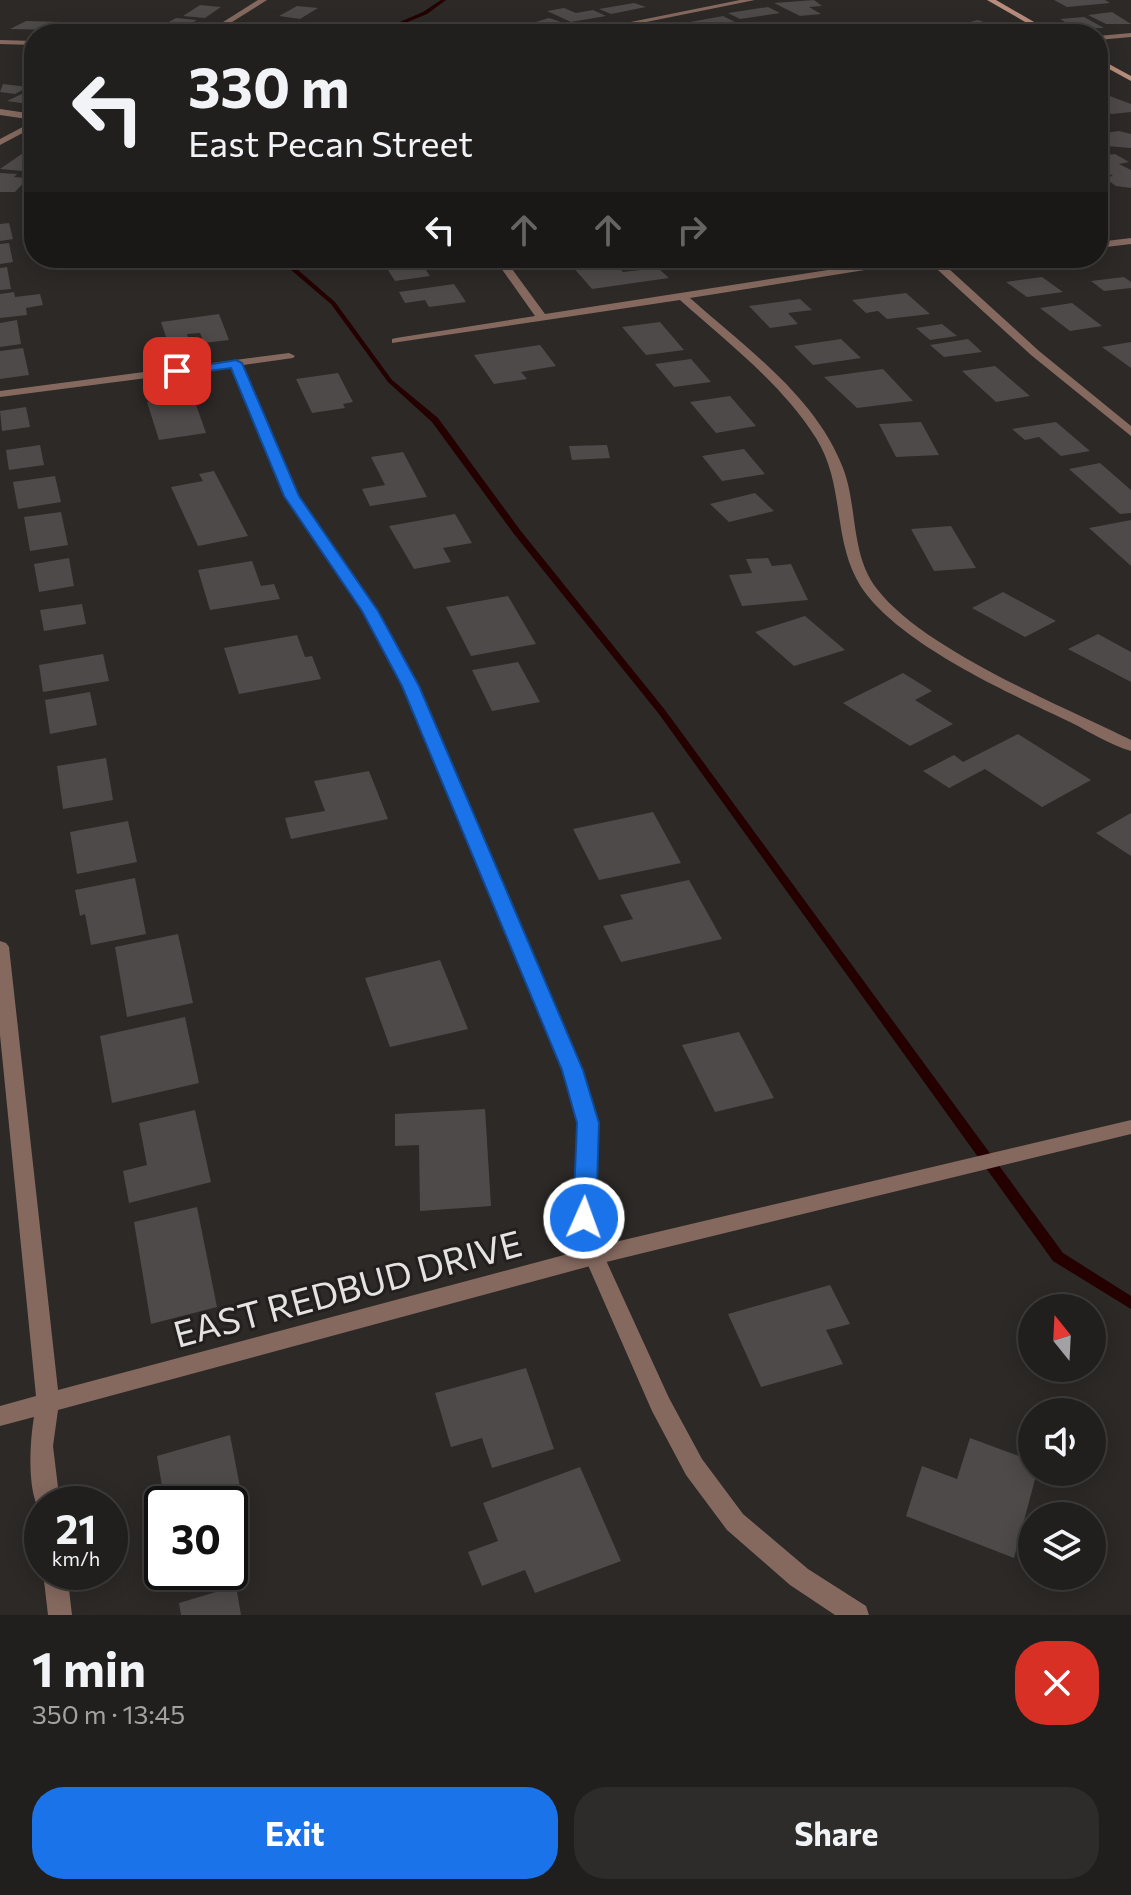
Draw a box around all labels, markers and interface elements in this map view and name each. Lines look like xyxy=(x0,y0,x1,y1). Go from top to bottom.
text: 330 m xyxy=(188,51,350,120)
icon: left xyxy=(56,56,160,160)
text: East Pecan Street xyxy=(188,120,473,164)
icon: left xyxy=(418,208,462,252)
icon: ahead xyxy=(502,208,546,252)
icon: ahead xyxy=(586,208,630,252)
icon: right xyxy=(670,208,714,252)
pin xyxy=(143,337,211,405)
icon: arrive xyxy=(155,349,199,393)
position arrow xyxy=(542,1176,626,1260)
street label: EAST REDBUD DRIVE xyxy=(168,1219,526,1355)
north arrow xyxy=(1018,1294,1106,1382)
map controls xyxy=(1018,1294,1106,1590)
button: sound xyxy=(1018,1398,1106,1486)
speed limit sign: 30 xyxy=(144,1486,248,1590)
button: layers xyxy=(1018,1502,1106,1590)
text: 21 xyxy=(56,1503,96,1552)
text: km/h xyxy=(52,1546,100,1570)
text: 1 min xyxy=(32,1638,146,1697)
button: close xyxy=(1015,1641,1099,1725)
text: 350 m · 13:45 xyxy=(32,1698,185,1729)
button: Exit xyxy=(32,1787,558,1879)
button: Share xyxy=(574,1787,1099,1879)

